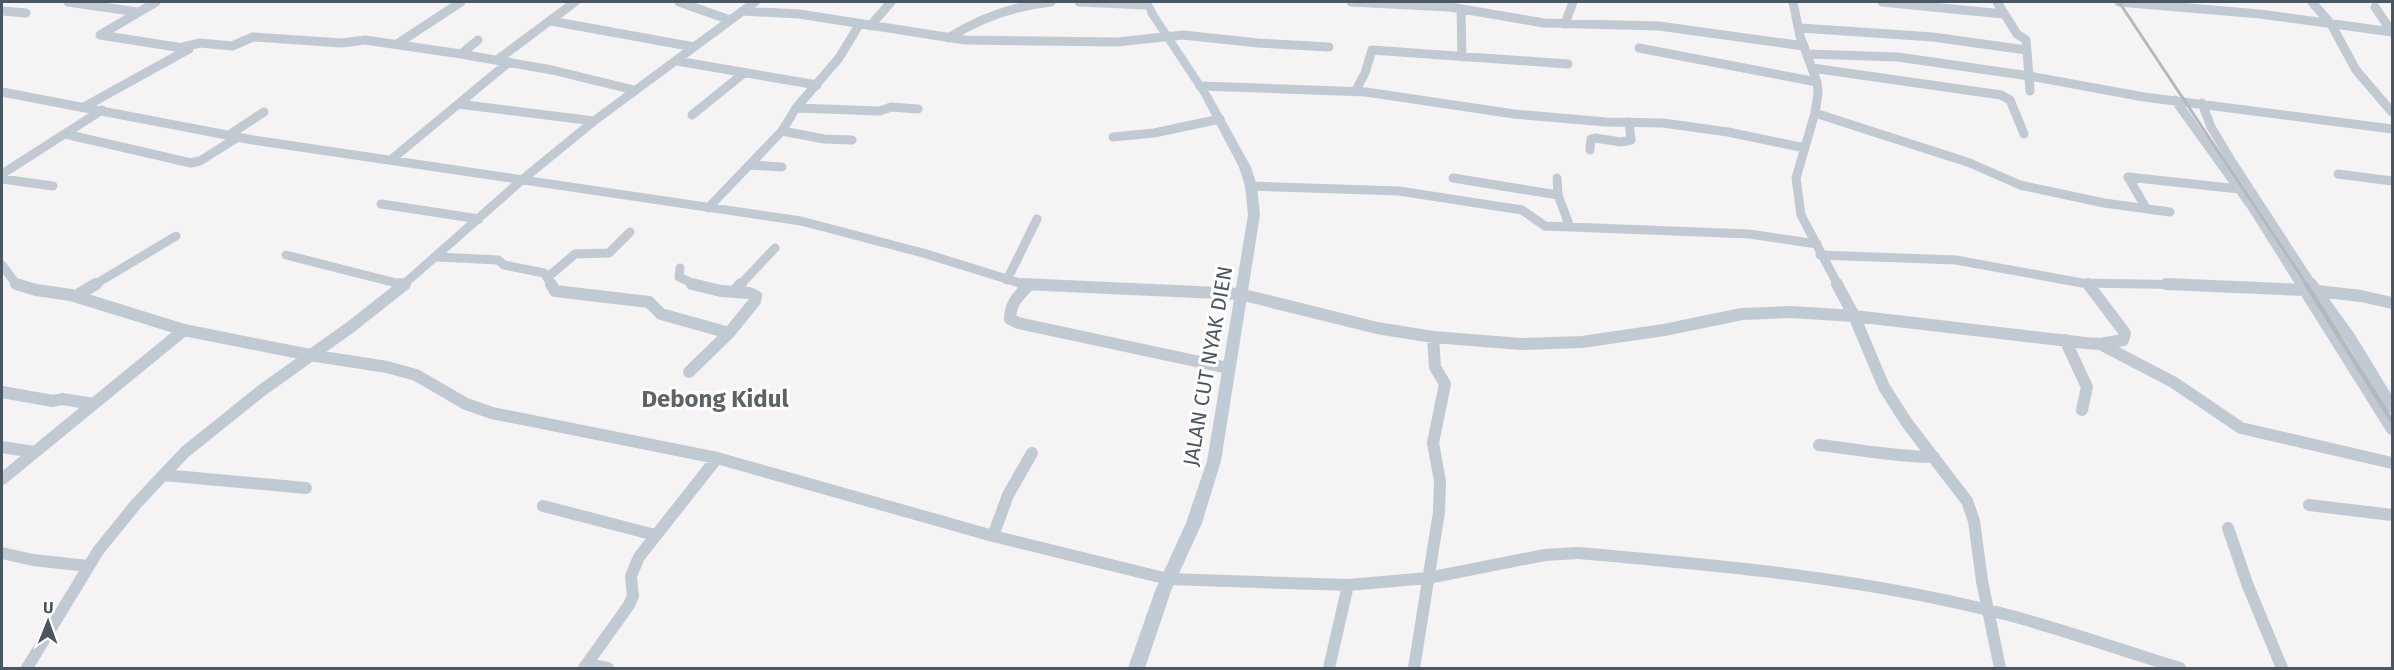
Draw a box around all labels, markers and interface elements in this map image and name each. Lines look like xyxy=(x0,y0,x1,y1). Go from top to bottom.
street label: JALAN CUT NYAK DIEN xyxy=(1178,264,1238,468)
district label: Debong Kidul xyxy=(641,385,789,413)
north arrow xyxy=(18,592,78,652)
text: U xyxy=(43,598,54,617)

